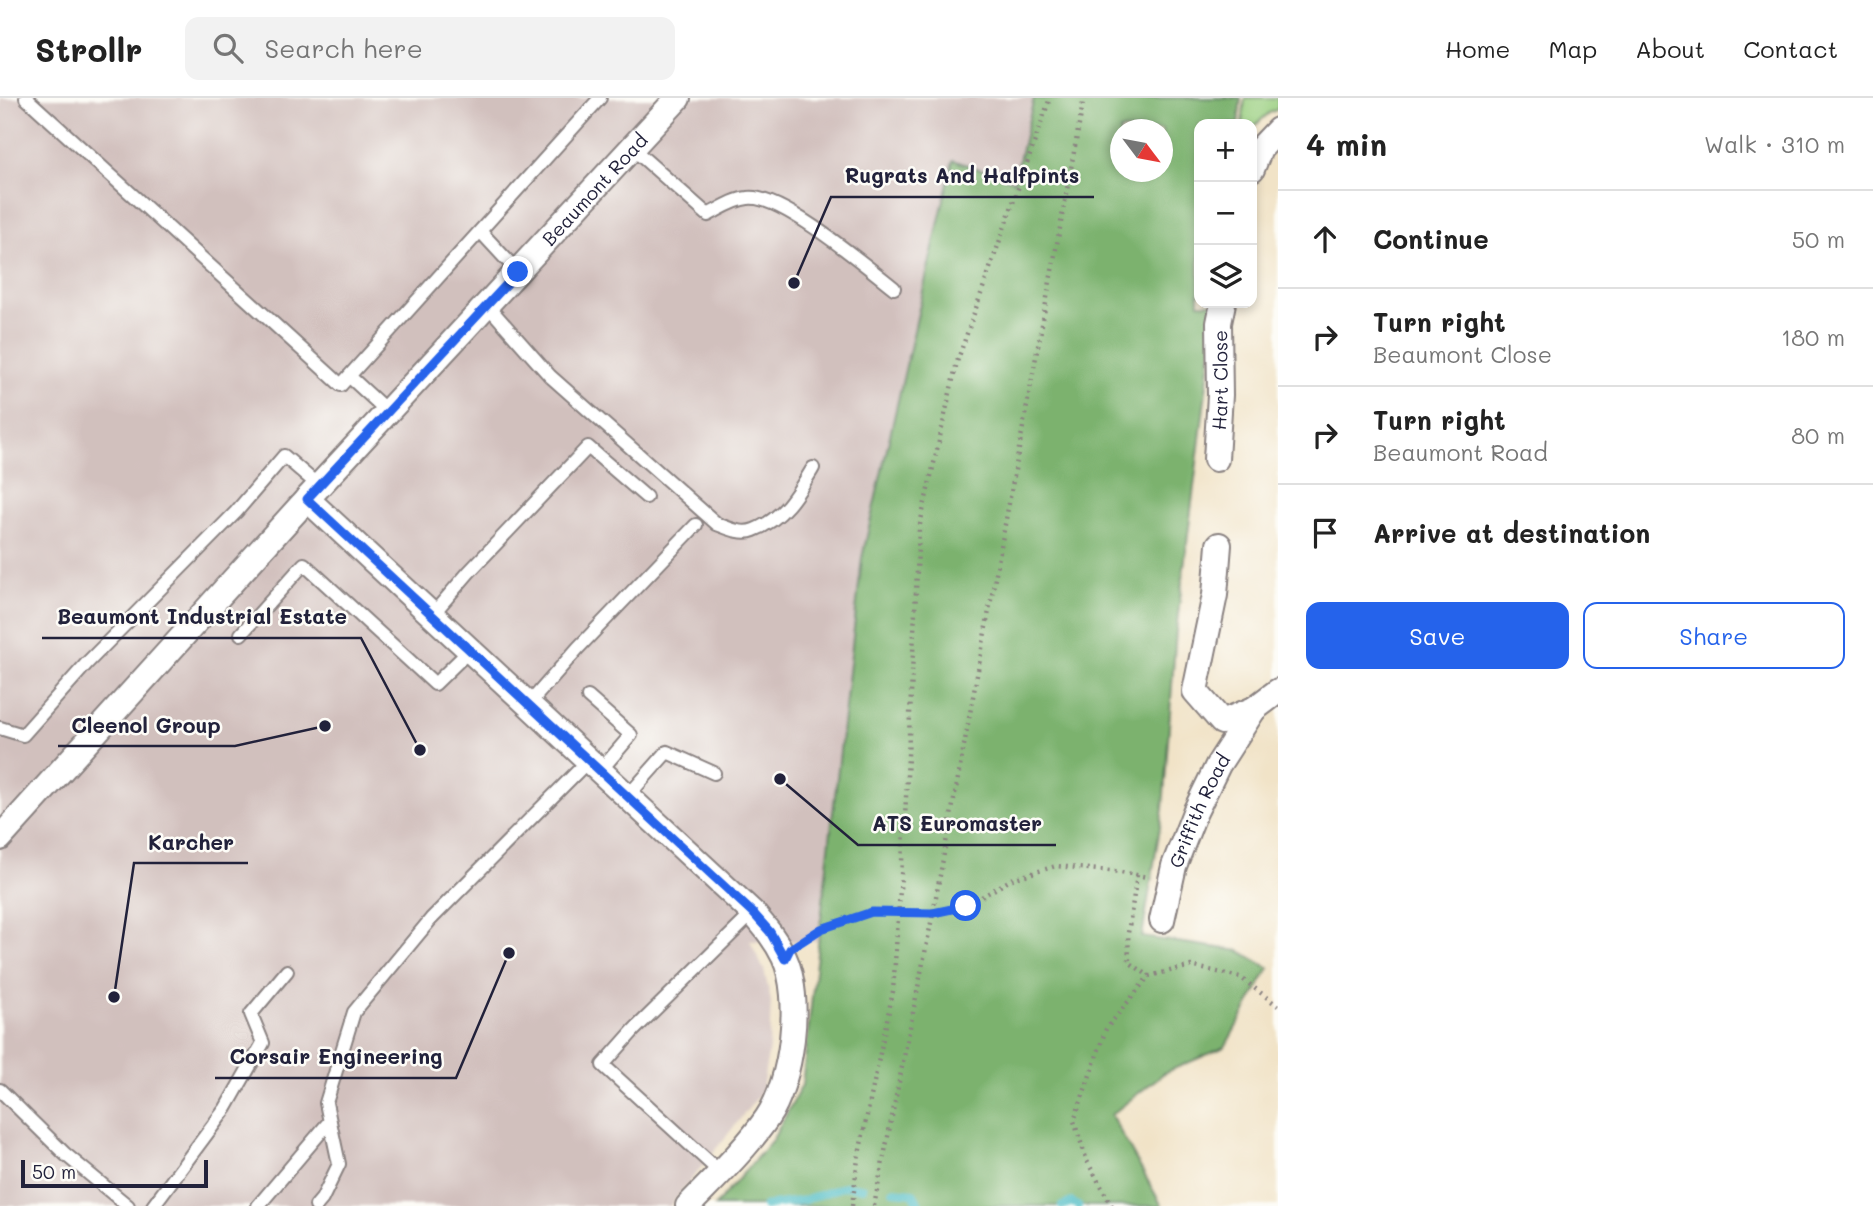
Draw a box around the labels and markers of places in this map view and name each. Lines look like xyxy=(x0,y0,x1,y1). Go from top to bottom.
callout: Rugrats And Halfpints xyxy=(831,155,1094,197)
callout: Beaumont Industrial Estate xyxy=(42,596,361,638)
callout: Cleenol Group xyxy=(58,704,235,746)
callout: ATS Euromaster xyxy=(858,803,1056,845)
callout: Karcher xyxy=(134,821,248,863)
callout: Corsair Engineering xyxy=(215,1036,456,1078)

